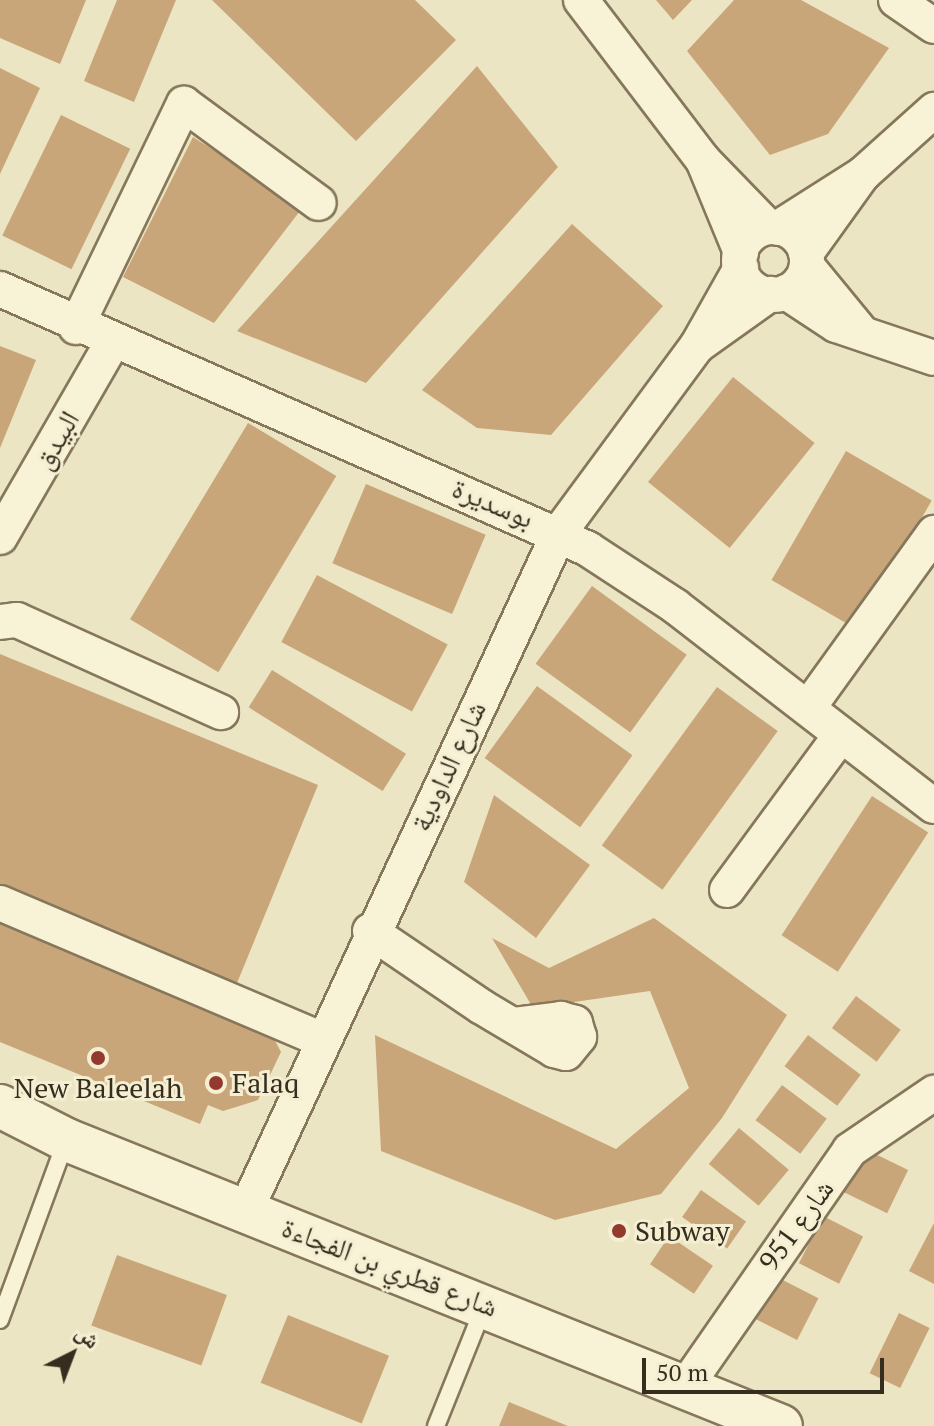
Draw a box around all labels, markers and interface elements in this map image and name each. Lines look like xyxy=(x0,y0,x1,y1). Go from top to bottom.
street label: البيدق xyxy=(26,405,86,475)
street label: بوسديرة xyxy=(447,471,539,535)
street label: شارع الداودية xyxy=(403,696,493,836)
marker: New Baleelah xyxy=(89,1049,107,1067)
place label: Falaq xyxy=(232,1066,299,1100)
place label: New Baleelah xyxy=(14,1071,182,1105)
marker: Falaq xyxy=(207,1074,225,1092)
street label: شارع 951 xyxy=(752,1173,840,1277)
street label: شارع قطري بن الفجاءة xyxy=(277,1210,503,1324)
place label: Subway xyxy=(635,1214,730,1248)
marker: Subway xyxy=(610,1222,628,1240)
north arrow xyxy=(32,1314,112,1394)
text: ش xyxy=(70,1317,107,1354)
scale bar xyxy=(646,1342,888,1392)
text: 50 m xyxy=(656,1356,708,1388)

